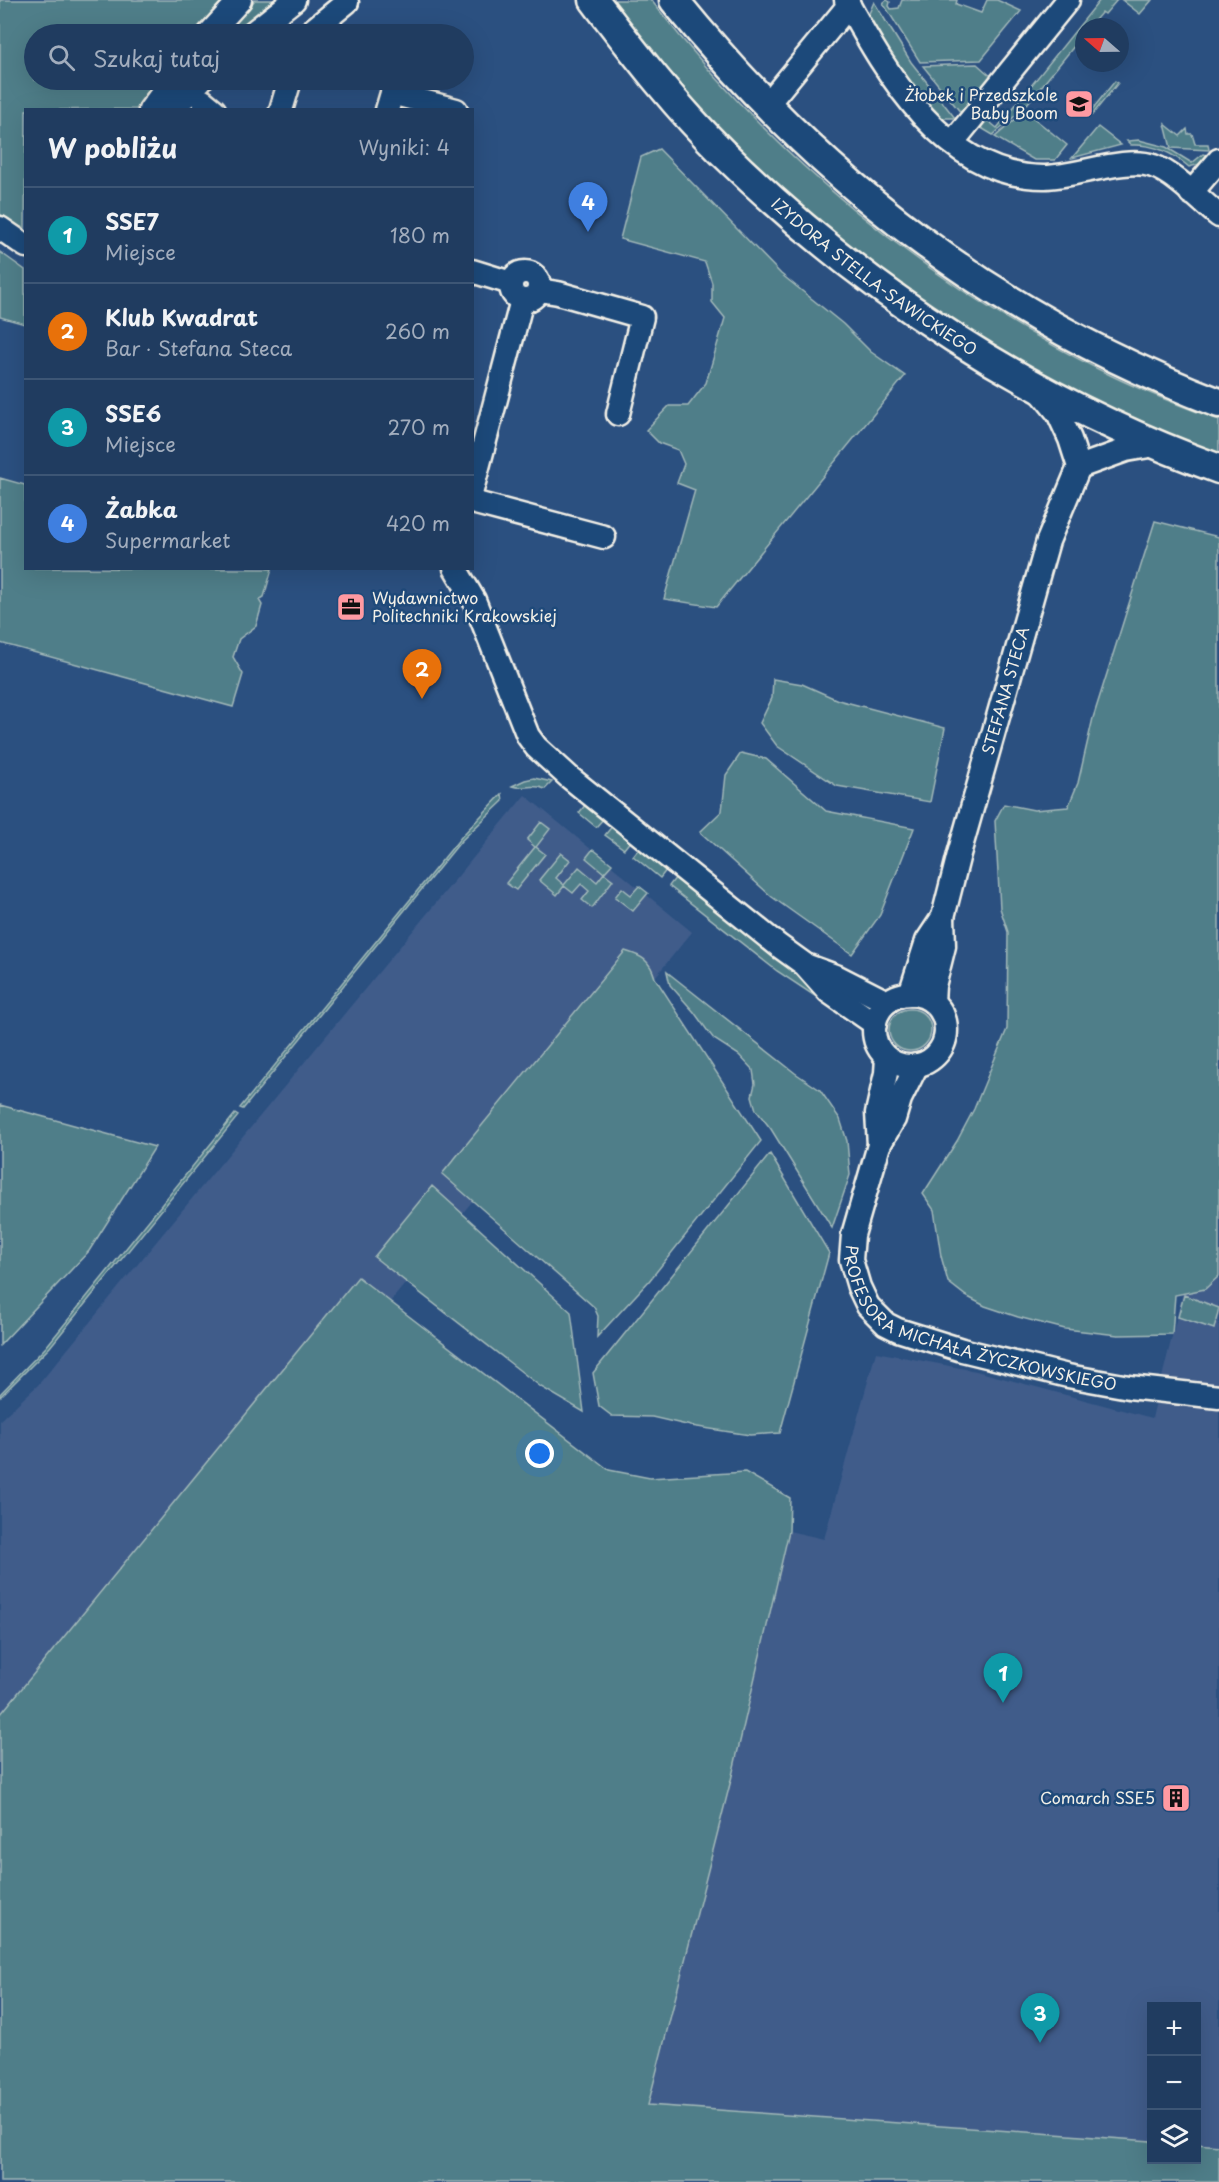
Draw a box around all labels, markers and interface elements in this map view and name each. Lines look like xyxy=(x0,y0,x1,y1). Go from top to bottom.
north arrow xyxy=(1075,18,1129,72)
search box xyxy=(24,24,474,90)
icon: search xyxy=(45,41,78,74)
text: Szukaj tutaj xyxy=(93,41,220,74)
place label: Żłobek i Przedszkole Baby Boom xyxy=(904,82,1058,124)
school or university icon: Żłobek i Przedszkole Baby Boom xyxy=(1063,88,1095,120)
text: W pobliżu xyxy=(48,128,177,167)
text: Wyniki: 4 xyxy=(358,132,450,162)
pin: 4 xyxy=(568,182,608,232)
street label: IZYDORA STELLA-SAWICKIEGO xyxy=(767,191,982,361)
text: SSE7 xyxy=(105,204,159,237)
text: 1 xyxy=(63,220,72,250)
text: 180 m xyxy=(390,220,450,250)
text: Miejsce xyxy=(105,237,176,267)
text: Klub Kwadrat xyxy=(105,300,258,333)
text: 2 xyxy=(60,316,75,346)
text: 260 m xyxy=(385,316,450,346)
text: Bar · Stefana Steca xyxy=(105,333,292,363)
text: SSE6 xyxy=(105,396,161,429)
text: 3 xyxy=(61,412,74,442)
text: 270 m xyxy=(387,412,450,442)
text: Miejsce xyxy=(105,429,176,459)
text: Żabka xyxy=(105,492,178,525)
text: 4 xyxy=(61,508,74,538)
text: 420 m xyxy=(386,508,450,538)
text: Supermarket xyxy=(105,525,231,555)
place label: Wydawnictwo Politechniki Krakowskiej xyxy=(372,585,557,627)
office icon: Wydawnictwo Politechniki Krakowskiej xyxy=(335,591,367,623)
street label: STEFANA STECA xyxy=(975,624,1034,757)
pin: 2 xyxy=(402,650,442,699)
street label: PROFESORA MICHAŁA ŻYCZKOWSKIEGO xyxy=(839,1244,1119,1396)
your location xyxy=(525,1439,554,1468)
pin: 1 xyxy=(984,1654,1022,1703)
building icon: Comarch SSE5 xyxy=(1160,1782,1192,1814)
place label: Comarch SSE5 xyxy=(1040,1785,1155,1809)
pin: 3 xyxy=(1020,1994,1060,2043)
map controls xyxy=(1147,2002,1201,2164)
button: + xyxy=(1147,2002,1201,2056)
button: − xyxy=(1147,2056,1201,2110)
button: layers xyxy=(1147,2110,1201,2164)

